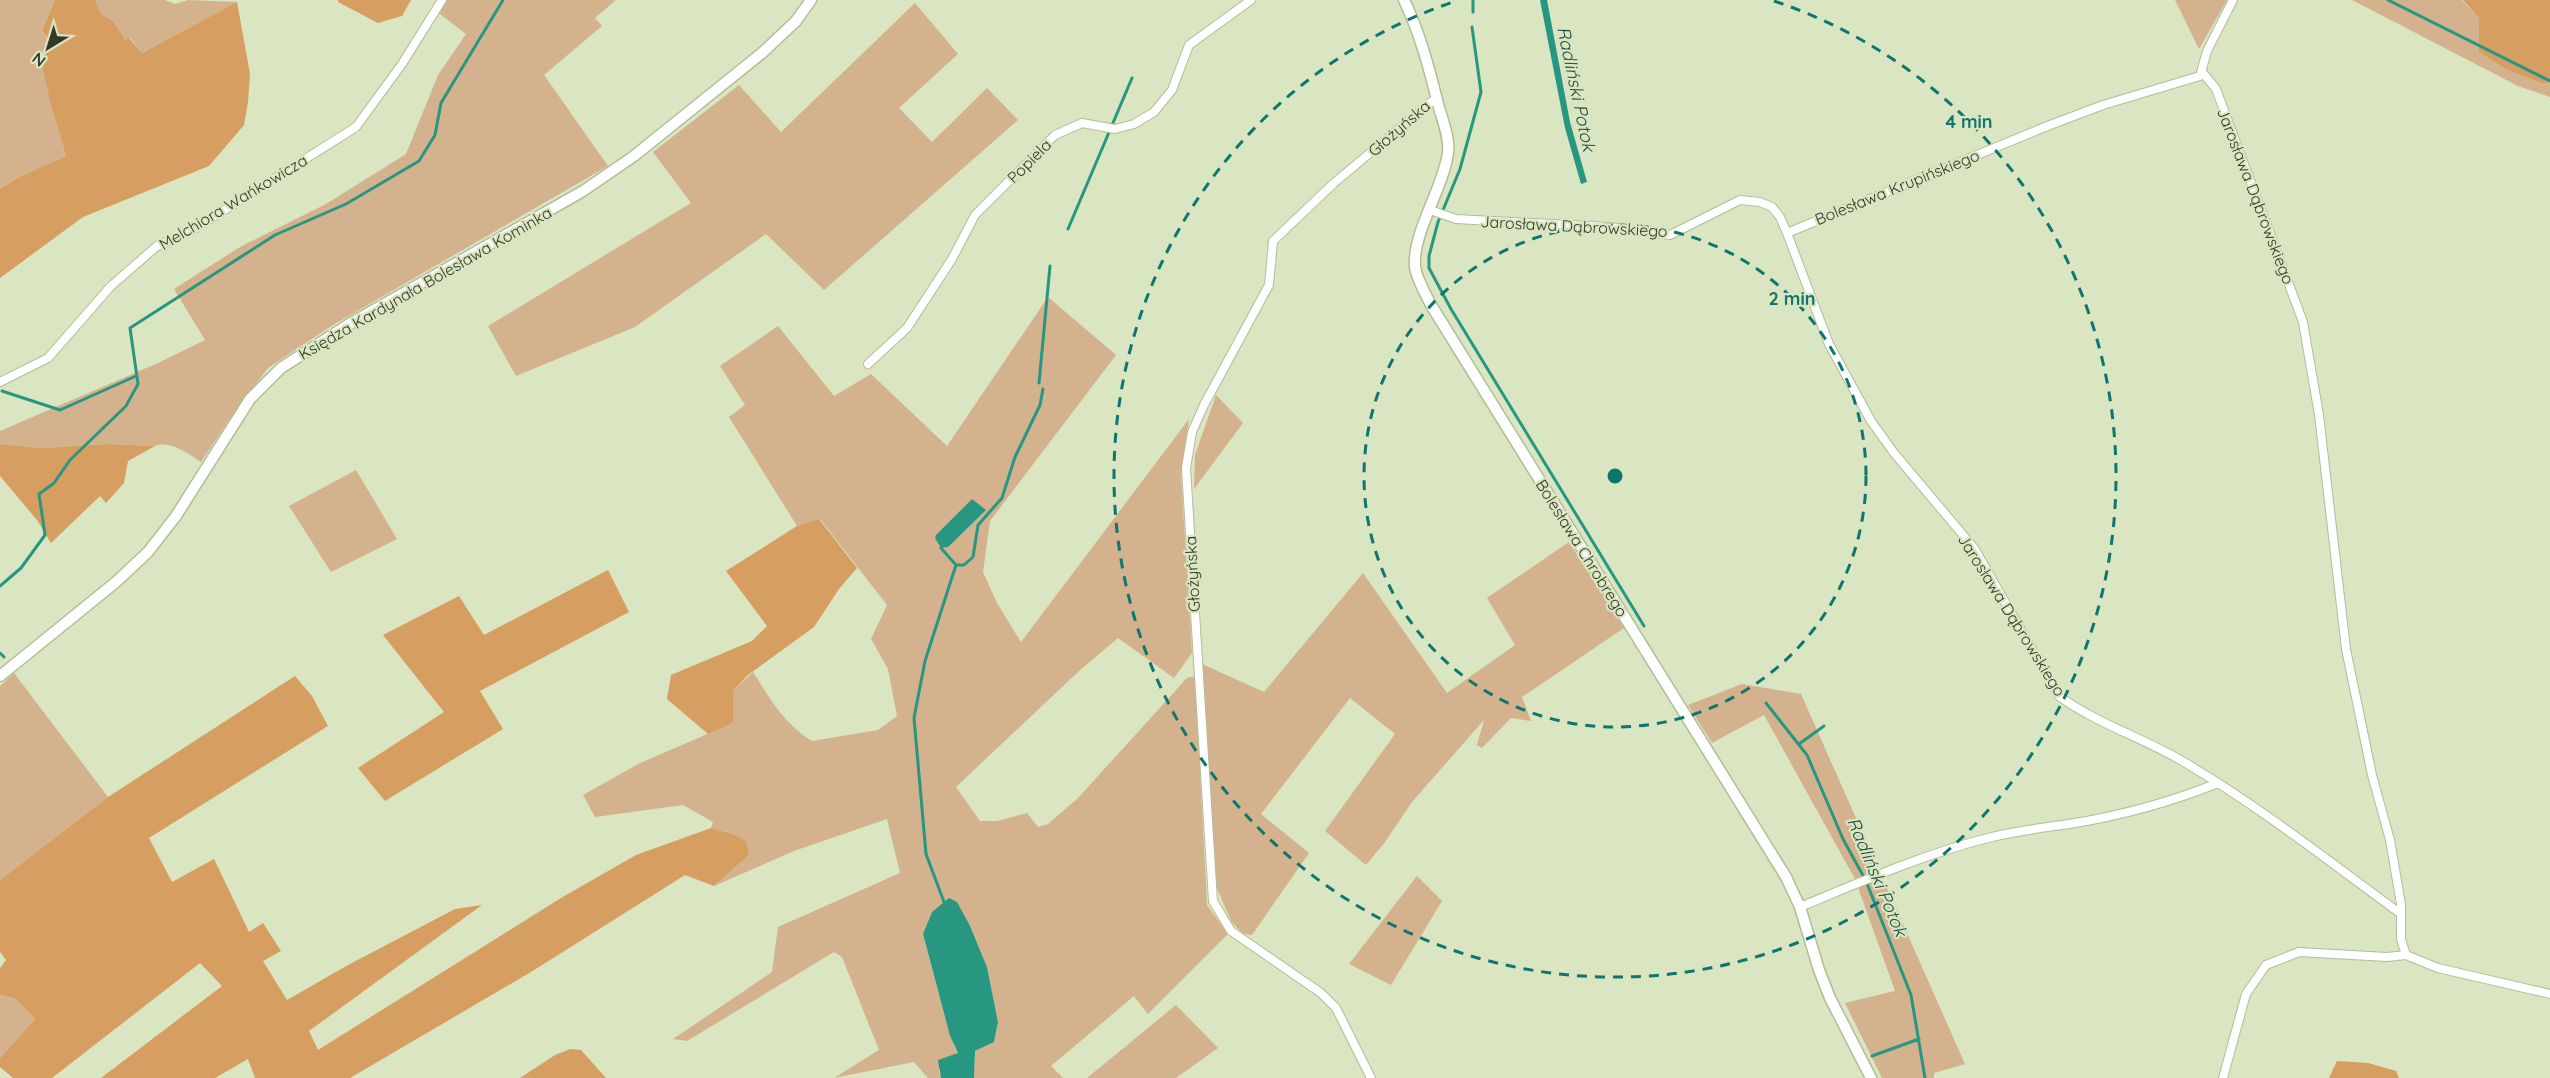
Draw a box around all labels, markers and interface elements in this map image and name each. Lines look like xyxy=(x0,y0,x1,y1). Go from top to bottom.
north arrow xyxy=(18,18,78,78)
water label: Radliński Potok xyxy=(1552,24,1601,155)
text: N xyxy=(28,48,50,71)
street label: Głożyńska xyxy=(1364,95,1434,161)
street label: Jarosława Dąbrowskiego xyxy=(2213,105,2299,287)
text: 4 min xyxy=(1945,110,1993,133)
street label: Popiela xyxy=(1003,135,1055,187)
street label: Bolesława Krupińskiego xyxy=(1812,145,1982,229)
street label: Melchiora Wańkowicza xyxy=(155,150,311,254)
street label: Księdza Kardynała Bolesława Kominka xyxy=(295,202,555,364)
street label: Jarosława Dąbrowskiego xyxy=(1480,211,1668,241)
text: 2 min xyxy=(1769,287,1815,310)
centre of rings xyxy=(1605,466,1625,486)
street label: Bolesława Chrobrego xyxy=(1532,476,1632,620)
street label: Jarosława Dąbrowskiego xyxy=(1954,530,2070,700)
street label: Głożyńska xyxy=(1180,535,1204,613)
water label: Radliński Potok xyxy=(1842,814,1913,941)

